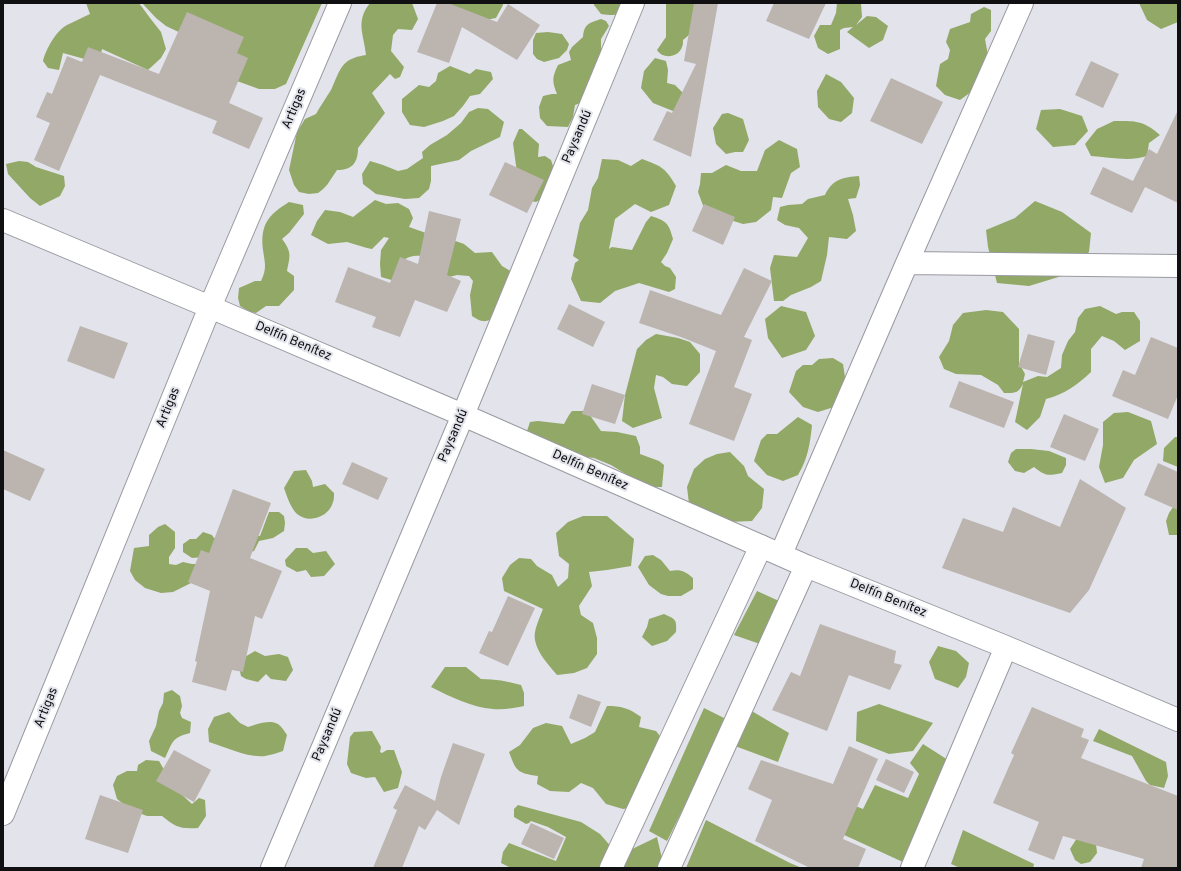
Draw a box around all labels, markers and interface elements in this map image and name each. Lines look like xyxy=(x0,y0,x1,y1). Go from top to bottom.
street label: Artigas xyxy=(280,86,310,132)
street label: Paysandú xyxy=(560,108,596,166)
street label: Delfín Benítez xyxy=(252,319,334,365)
street label: Artigas xyxy=(154,385,184,431)
street label: Paysandú xyxy=(436,407,472,465)
street label: Delfín Benítez xyxy=(549,447,631,495)
street label: Delfín Benítez xyxy=(847,576,929,622)
street label: Artigas xyxy=(32,685,62,731)
street label: Paysandú xyxy=(310,706,346,764)

